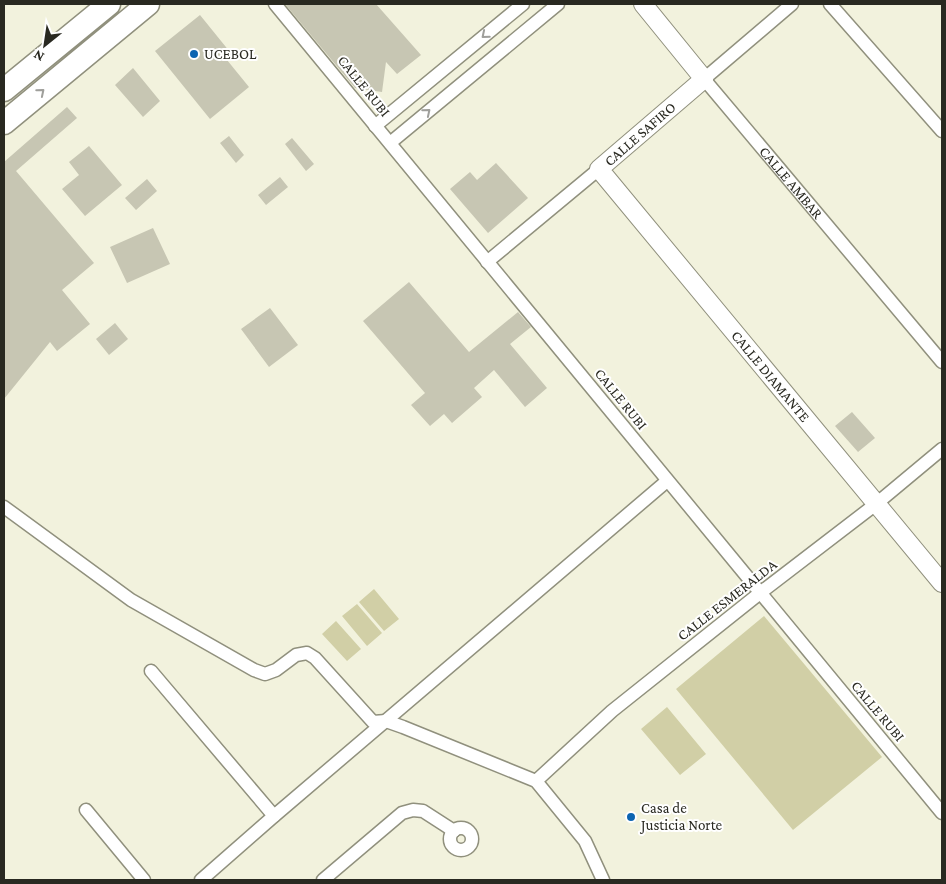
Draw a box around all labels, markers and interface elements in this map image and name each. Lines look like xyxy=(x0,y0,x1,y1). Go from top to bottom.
north arrow xyxy=(20,20,70,70)
one-way arrow xyxy=(482,29,491,37)
place label: UCEBOL xyxy=(204,46,257,62)
text: N xyxy=(30,47,47,66)
marker: UCEBOL xyxy=(188,48,200,60)
street label: CALLE RUBI xyxy=(335,52,393,120)
one-way arrow xyxy=(35,89,44,97)
street label: CALLE SAFIRO xyxy=(601,99,679,169)
one-way arrow xyxy=(421,109,430,117)
street label: CALLE AMBAR xyxy=(756,143,826,222)
street label: CALLE DIAMANTE xyxy=(728,327,813,425)
street label: CALLE RUBI xyxy=(592,365,650,433)
street label: CALLE ESMERALDA xyxy=(674,556,780,644)
street label: CALLE RUBI xyxy=(848,678,908,744)
place label: Casa de Justicia Norte xyxy=(639,800,723,834)
marker: Casa de Justicia Norte xyxy=(625,811,637,823)

